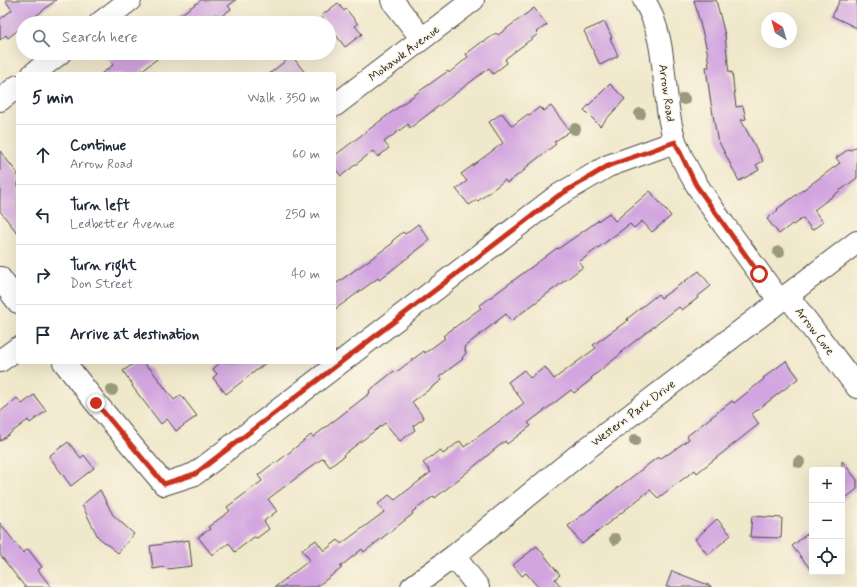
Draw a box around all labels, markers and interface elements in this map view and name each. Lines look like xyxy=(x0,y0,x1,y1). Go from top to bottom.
north arrow xyxy=(761,12,797,48)
search box xyxy=(16,16,336,60)
street label: Mohawk Avenue xyxy=(366,22,444,86)
icon: search xyxy=(30,27,52,49)
text: Search here xyxy=(62,28,138,48)
street label: Arrow Road xyxy=(654,63,678,123)
text: 5 min xyxy=(32,87,74,109)
text: Walk · 350 m xyxy=(247,90,320,107)
text: Continue xyxy=(70,136,126,156)
icon: ahead xyxy=(32,144,54,166)
text: 60 m xyxy=(292,146,320,163)
text: Arrow Road xyxy=(70,156,133,173)
text: Turn left xyxy=(70,196,130,216)
icon: left xyxy=(32,204,54,226)
text: 250 m xyxy=(285,206,320,223)
text: Ledbetter Avenue xyxy=(70,216,175,233)
text: Turn right xyxy=(70,256,137,276)
icon: right xyxy=(32,264,54,286)
route start xyxy=(750,265,768,283)
text: 40 m xyxy=(291,266,320,283)
text: Don Street xyxy=(70,276,133,293)
street label: Arrow Cove xyxy=(791,304,838,359)
icon: arrive xyxy=(32,324,54,346)
text: Arrive at destination xyxy=(70,325,199,345)
street label: Western Park Drive xyxy=(588,377,679,451)
route end xyxy=(87,394,105,412)
map controls xyxy=(809,467,845,575)
button: + xyxy=(809,467,845,503)
button: − xyxy=(809,503,845,539)
button: locate xyxy=(809,539,845,575)

